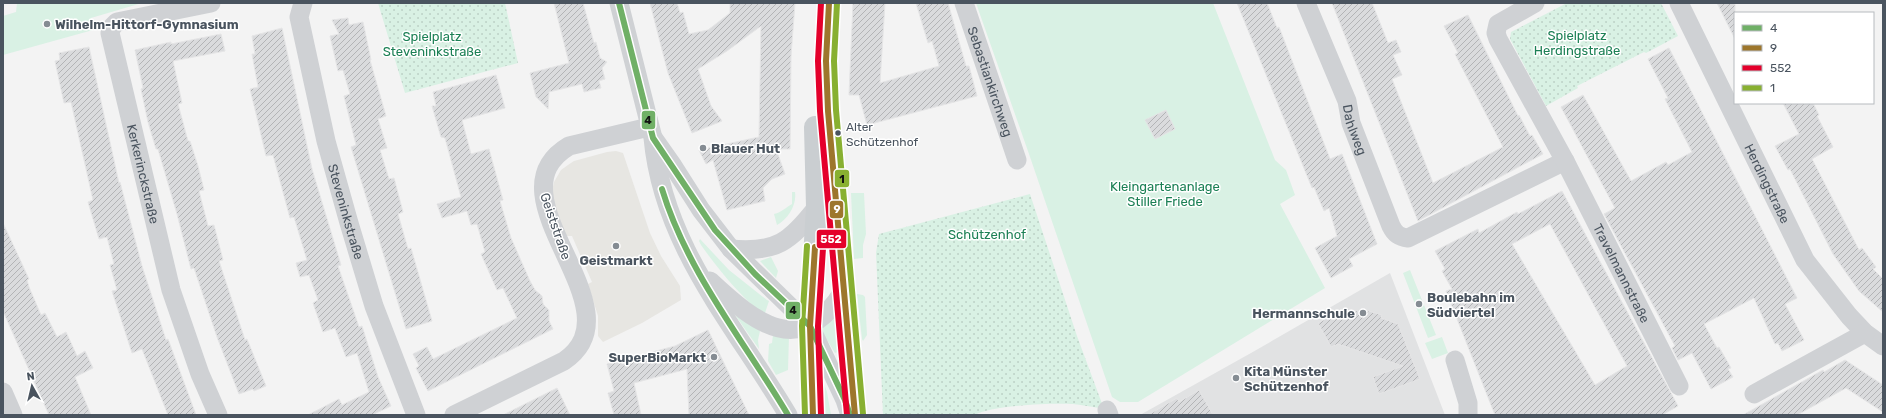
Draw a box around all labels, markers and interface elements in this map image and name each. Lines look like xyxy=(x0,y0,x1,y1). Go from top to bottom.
legend xyxy=(1734,12,1874,104)
place label: Wilhelm-Hittorf-Gymnasium xyxy=(55,17,239,32)
marker: Wilhelm-Hittorf-Gymnasium xyxy=(42,19,52,29)
text: 4 xyxy=(1770,21,1778,35)
street label: Sebastiankirchweg xyxy=(965,25,1016,139)
park label: Spielplatz Herdingstraße xyxy=(1534,28,1620,59)
park label: Spielplatz Steveninkstraße xyxy=(383,29,481,59)
text: 9 xyxy=(1770,41,1777,55)
text: 552 xyxy=(1770,61,1791,75)
text: 1 xyxy=(1770,81,1775,95)
street label: Dahlweg xyxy=(1340,103,1370,158)
line badge: 4 xyxy=(641,110,656,130)
text: 4 xyxy=(644,114,652,127)
place label: Alter Schützenhof xyxy=(846,120,918,149)
street label: Kerkerinckstraße xyxy=(124,123,162,225)
marker: Alter Schützenhof xyxy=(833,128,843,138)
place label: Blauer Hut xyxy=(711,141,780,156)
street label: Herdingstraße xyxy=(1741,141,1793,226)
marker: Blauer Hut xyxy=(698,143,708,153)
street label: Steveninkstraße xyxy=(325,162,367,261)
line badge: 1 xyxy=(834,169,850,188)
text: 1 xyxy=(839,173,845,186)
park label: Kleingartenanlage Stiller Friede xyxy=(1110,179,1220,209)
street label: Geiststraße xyxy=(537,191,574,262)
line badge: 9 xyxy=(829,200,844,219)
text: 9 xyxy=(833,203,841,216)
street label: Travelmannstraße xyxy=(1590,221,1653,325)
park label: Schützenhof xyxy=(948,227,1026,242)
line badge: 552 xyxy=(816,229,847,249)
text: 552 xyxy=(820,233,842,246)
marker: Geistmarkt xyxy=(611,241,621,251)
place label: Geistmarkt xyxy=(579,253,653,268)
place label: Boulebahn im Südviertel xyxy=(1427,290,1515,320)
marker: Boulebahn im Südviertel xyxy=(1414,299,1424,309)
line badge: 4 xyxy=(785,301,801,320)
text: 4 xyxy=(789,304,797,317)
place label: Hermannschule xyxy=(1252,306,1355,321)
marker: Hermannschule xyxy=(1358,308,1368,318)
place label: SuperBioMarkt xyxy=(608,350,706,365)
marker: SuperBioMarkt xyxy=(709,352,719,362)
place label: Kita Münster Schützenhof xyxy=(1244,364,1329,394)
north arrow xyxy=(12,366,52,406)
text: N xyxy=(26,370,36,384)
marker: Kita Münster Schützenhof xyxy=(1231,373,1241,383)

